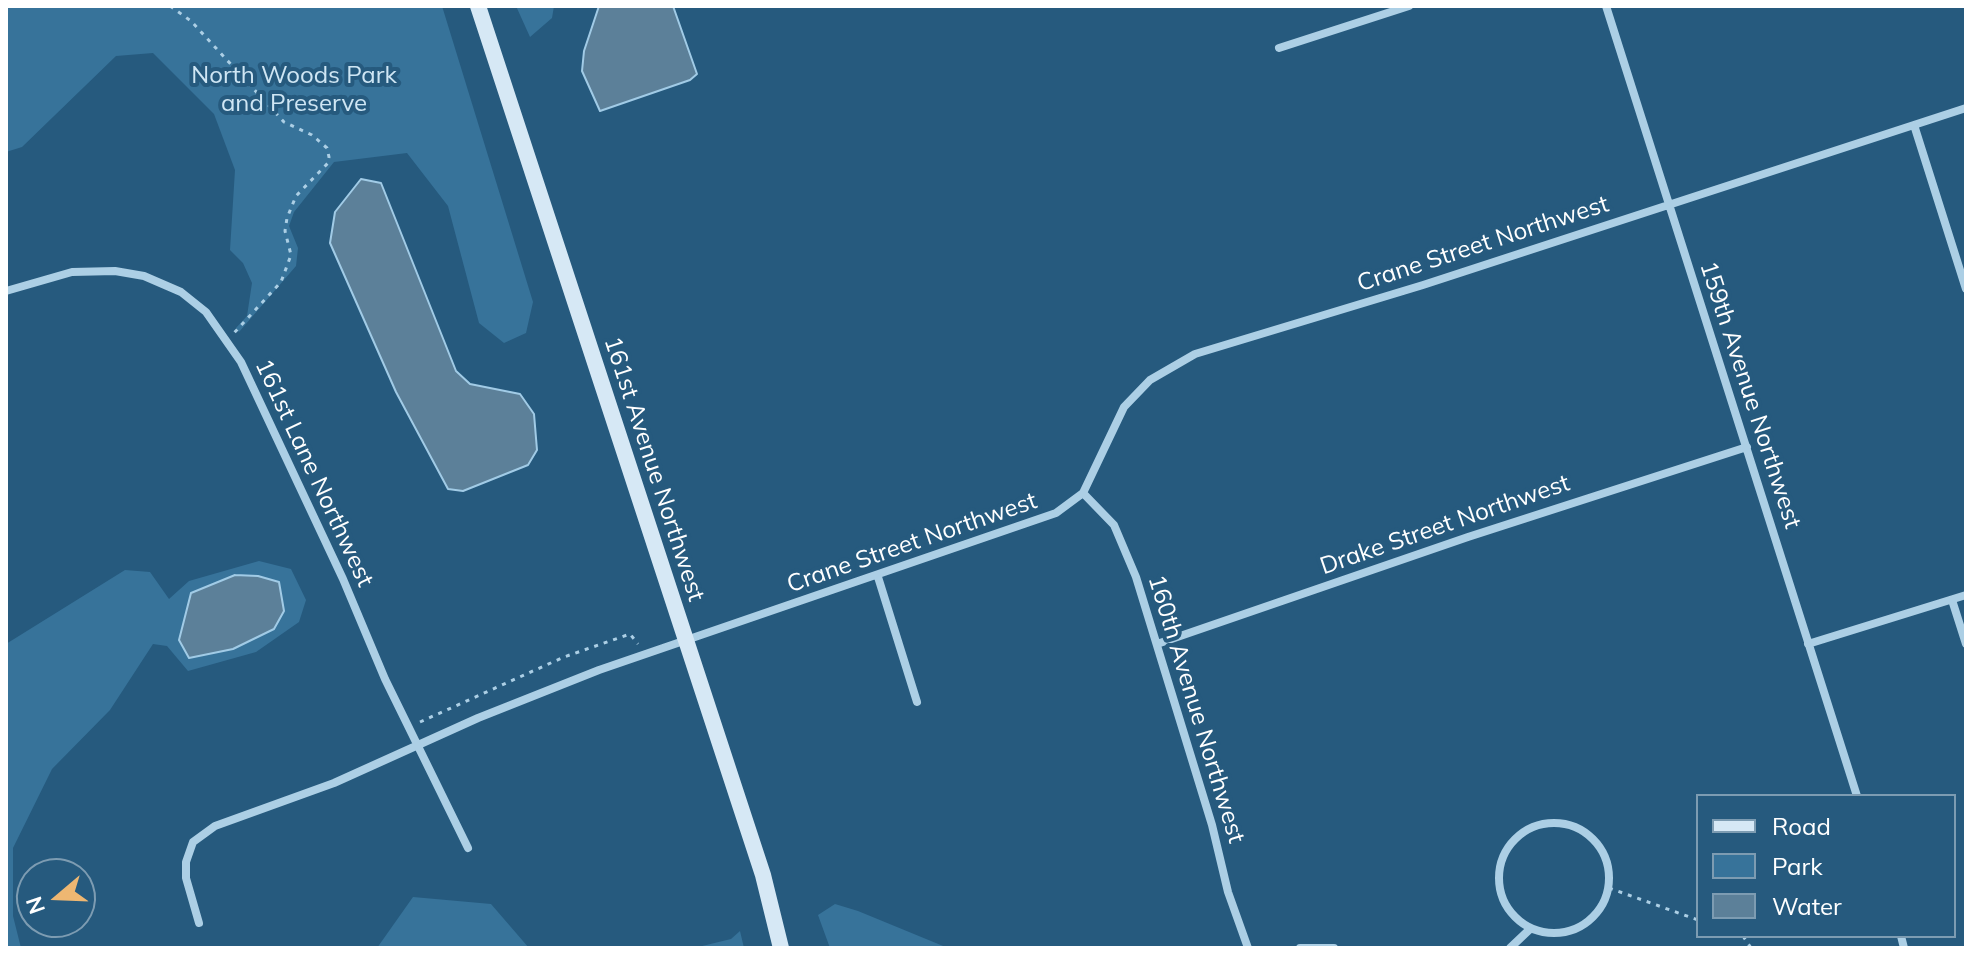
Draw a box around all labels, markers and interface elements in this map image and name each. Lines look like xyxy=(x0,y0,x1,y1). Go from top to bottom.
park label: North Woods Park and Preserve xyxy=(191,62,397,118)
street label: Crane Street Northwest xyxy=(1354,190,1612,298)
street label: 159th Avenue Northwest xyxy=(1693,258,1807,532)
street label: 161st Avenue Northwest xyxy=(598,333,710,605)
street label: 161st Lane Northwest xyxy=(249,355,379,591)
street label: Drake Street Northwest xyxy=(1316,469,1574,581)
street label: Crane Street Northwest xyxy=(783,487,1041,599)
street label: 160th Avenue Northwest xyxy=(1141,571,1251,847)
legend xyxy=(1696,794,1956,938)
text: Road xyxy=(1772,811,1831,841)
text: Park xyxy=(1772,851,1823,881)
north arrow xyxy=(16,858,96,938)
text: Water xyxy=(1772,891,1842,921)
text: N xyxy=(19,893,51,918)

